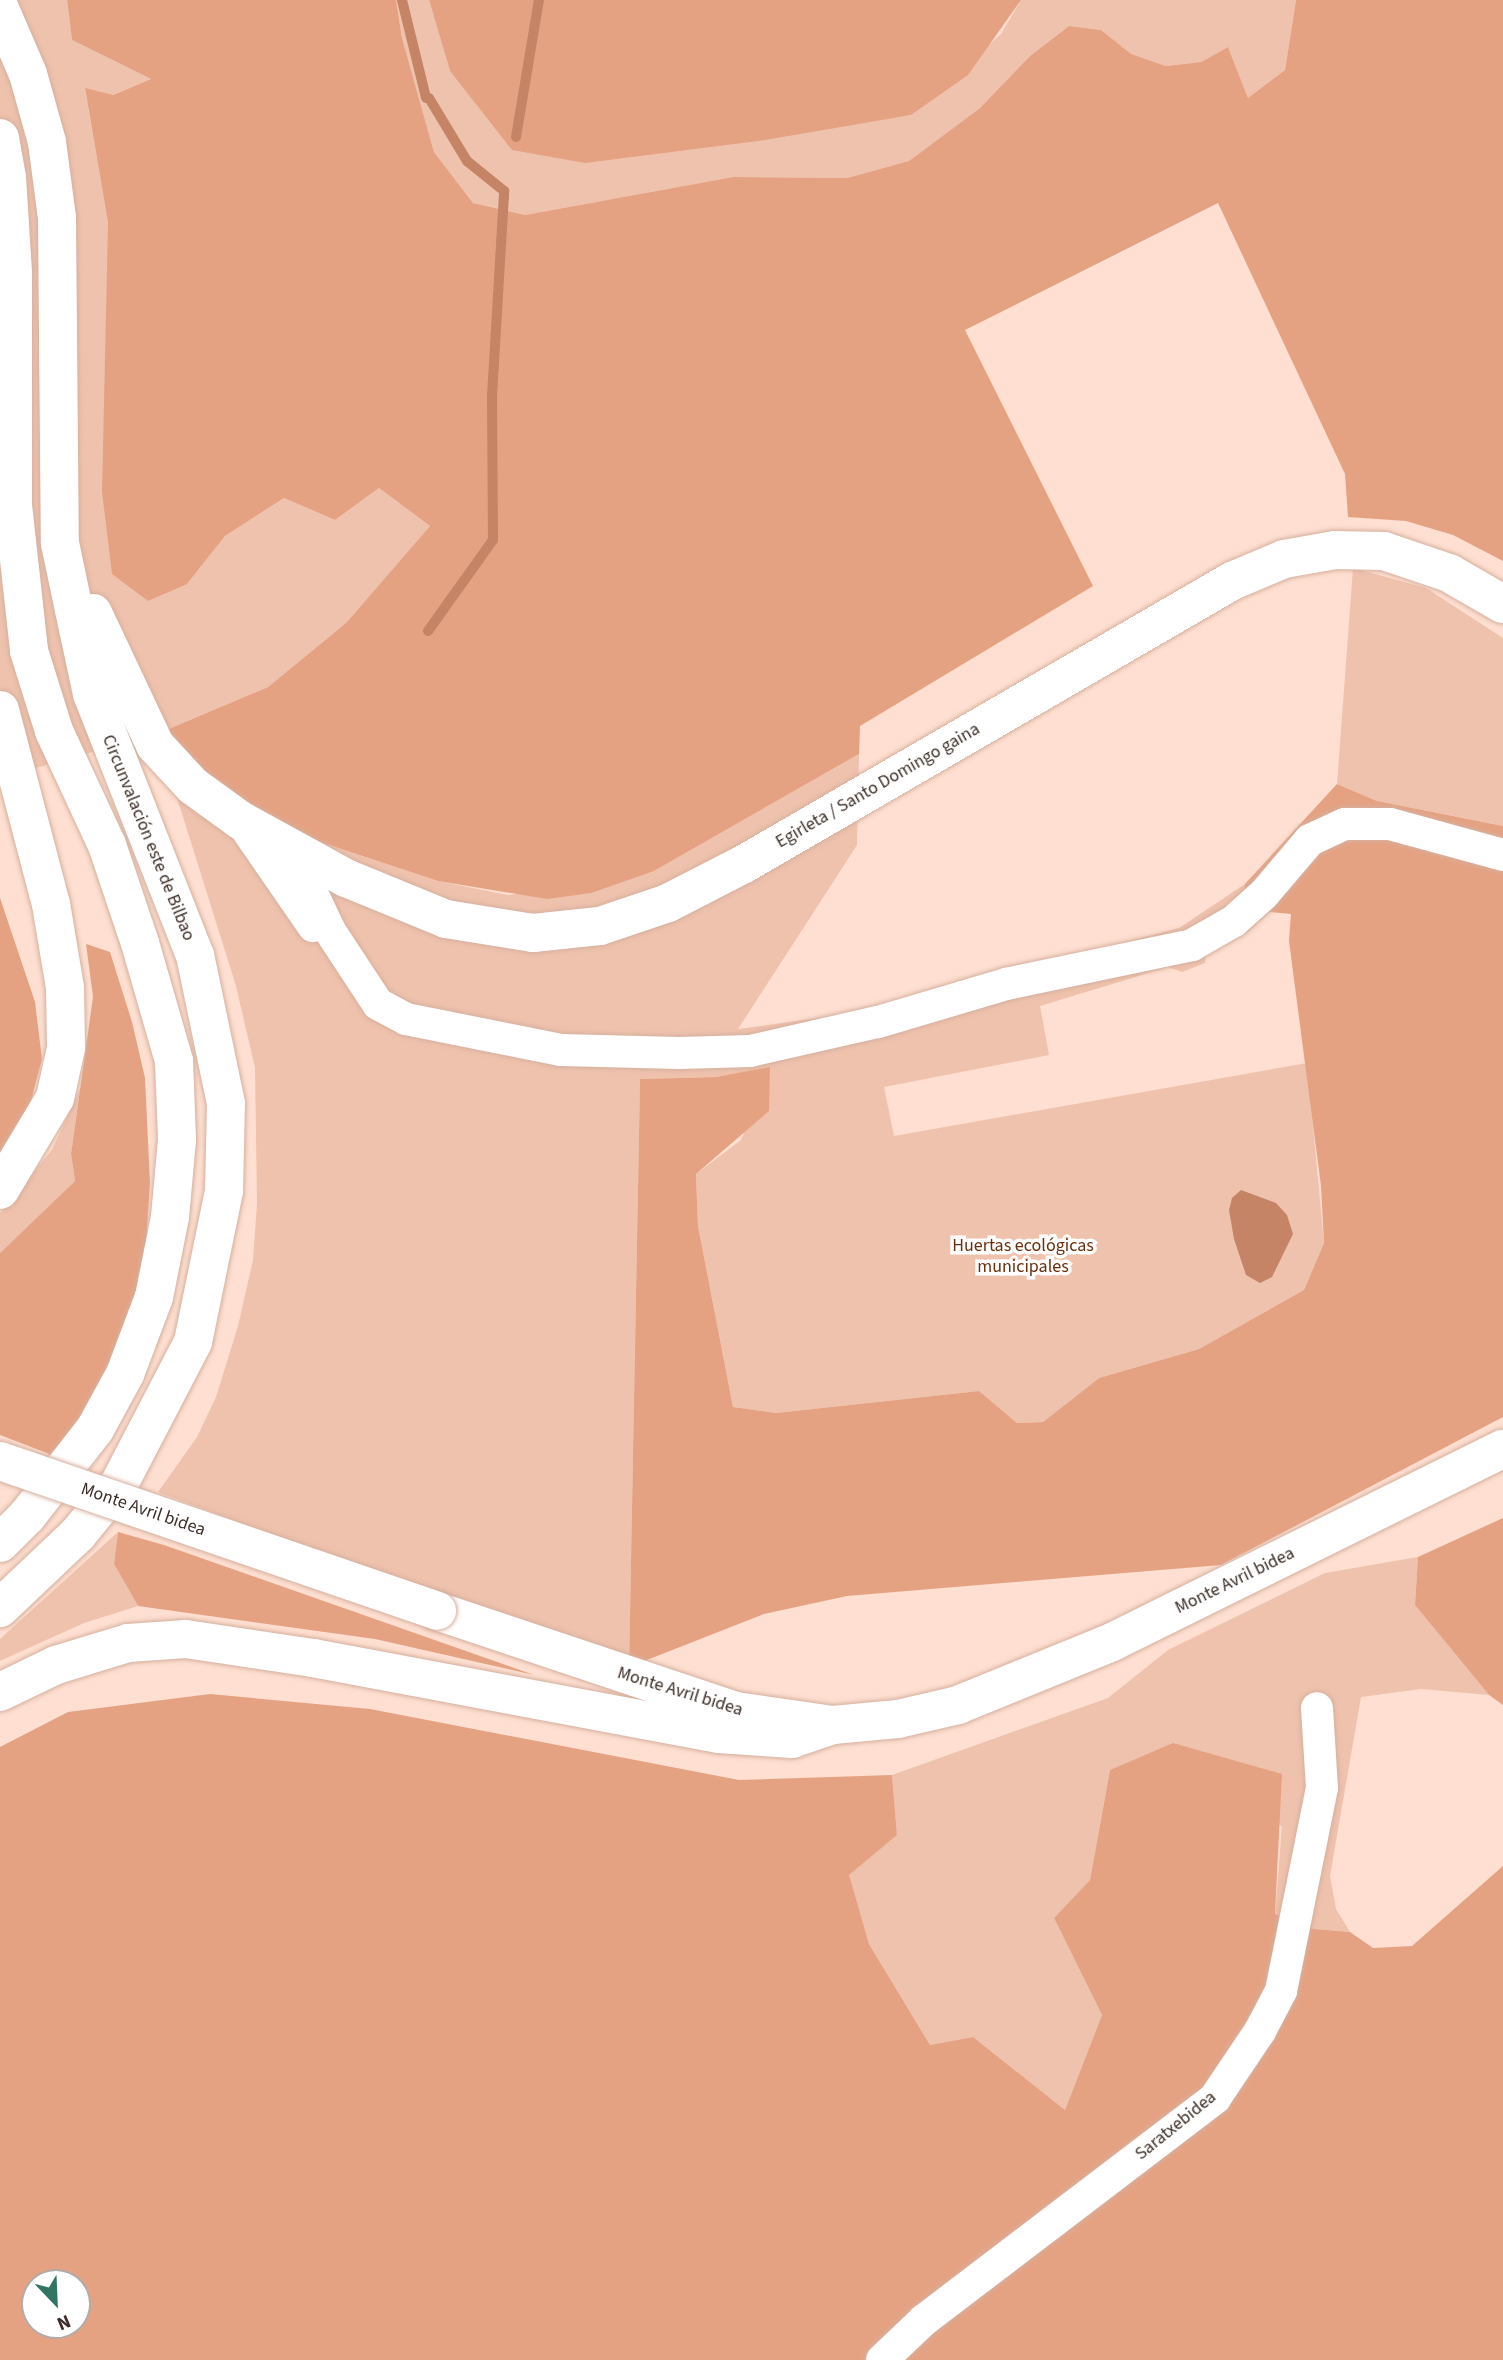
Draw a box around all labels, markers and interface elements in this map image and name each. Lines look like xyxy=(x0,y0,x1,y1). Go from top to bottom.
street label: Egirleta / Santo Domingo gaina xyxy=(772,719,984,853)
street label: Circunvalación este de Bilbao xyxy=(97,732,199,944)
park label: Huertas ecológicas municipales xyxy=(952,1236,1094,1278)
street label: Monte Avril bidea xyxy=(78,1479,208,1541)
street label: Monte Avril bidea xyxy=(1172,1543,1298,1619)
street label: Monte Avril bidea xyxy=(615,1663,745,1721)
street label: Saratxebidea xyxy=(1131,2087,1221,2165)
north arrow xyxy=(21,2269,91,2339)
text: N xyxy=(53,2307,75,2337)

